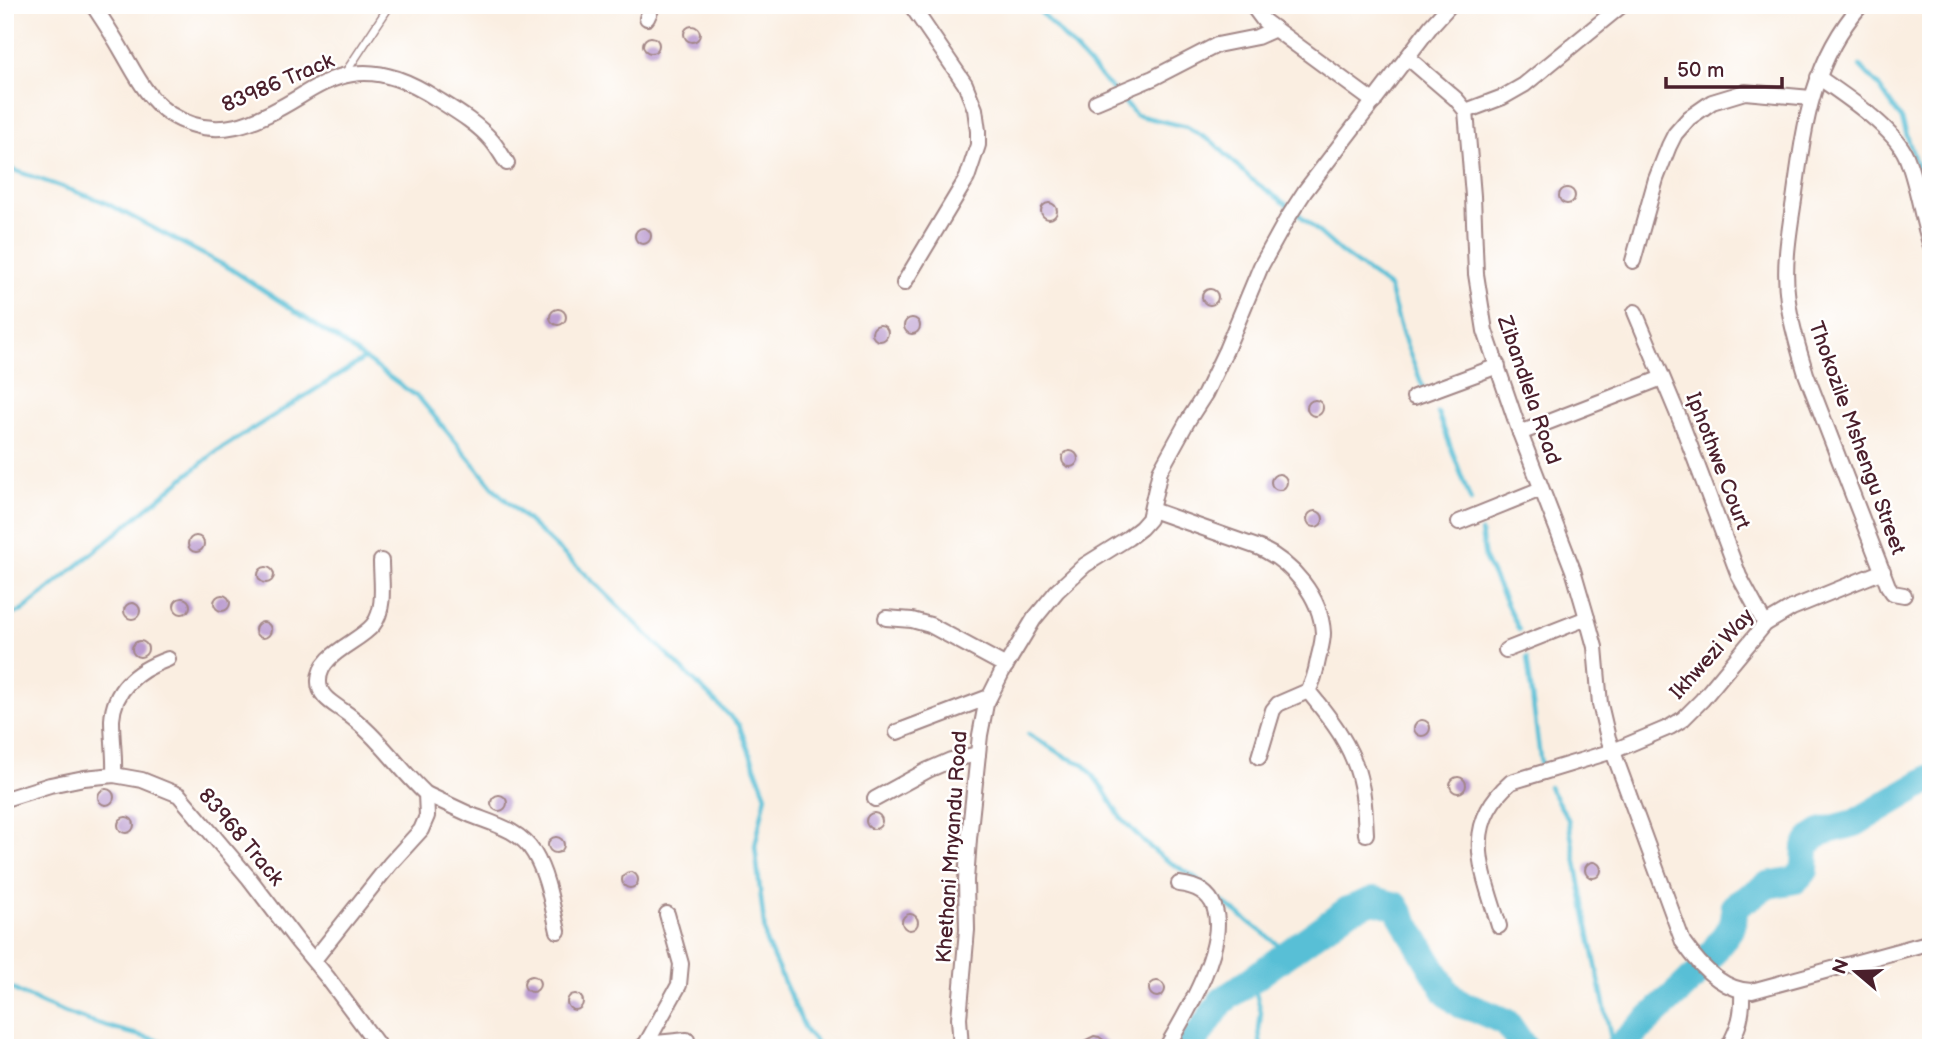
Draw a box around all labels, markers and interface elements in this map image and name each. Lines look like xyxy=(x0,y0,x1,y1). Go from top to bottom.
scale bar xyxy=(1666,46,1782,90)
street label: 83986 Track xyxy=(218,48,339,118)
text: 50 m xyxy=(1677,58,1724,83)
street label: Zibandlela Road xyxy=(1492,312,1566,467)
street label: Thokozile Mshengu Street xyxy=(1803,318,1911,558)
street label: Iphothwe Court xyxy=(1680,389,1756,533)
street label: Ikhwezi Way xyxy=(1665,603,1760,705)
street label: Khethani Mnyandu Road xyxy=(931,730,973,964)
street label: 83968 Track xyxy=(193,783,289,891)
north arrow xyxy=(1820,937,1890,1007)
text: N xyxy=(1828,956,1855,977)

